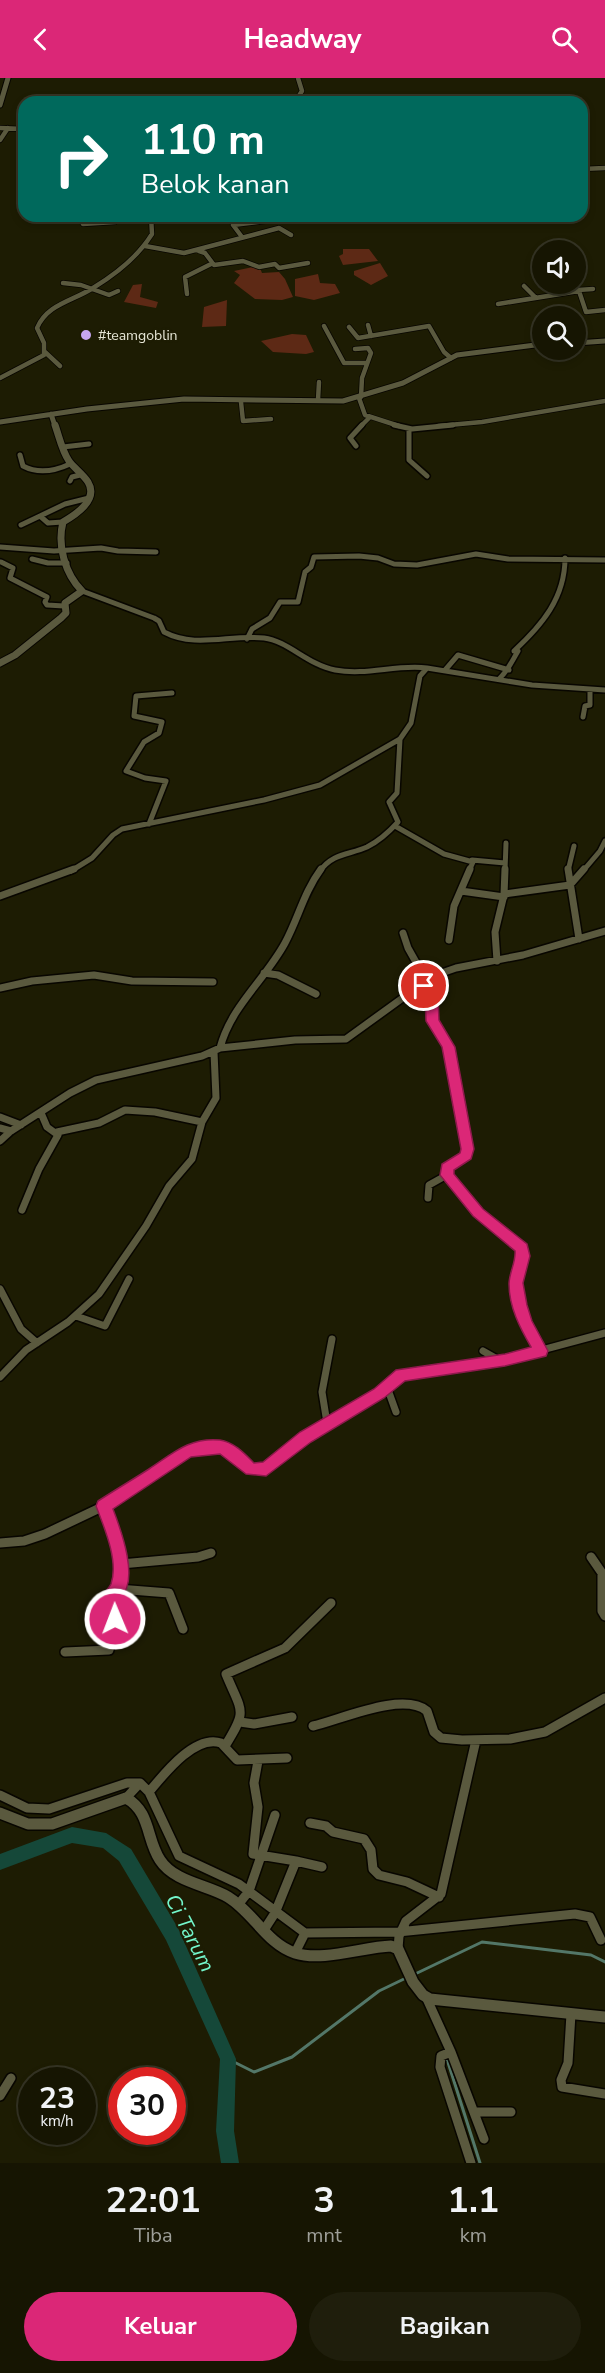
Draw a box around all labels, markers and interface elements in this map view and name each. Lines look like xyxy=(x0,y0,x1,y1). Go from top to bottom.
text: Headway xyxy=(243,21,362,58)
icon: back xyxy=(24,23,57,56)
icon: search xyxy=(548,23,581,56)
text: 110 m xyxy=(141,112,265,169)
icon: right xyxy=(42,120,120,198)
text: Belok kanan xyxy=(141,166,290,203)
map controls xyxy=(532,240,586,360)
button: sound xyxy=(532,240,586,294)
button: search xyxy=(532,306,586,360)
place label: #teamgoblin xyxy=(98,326,178,345)
marker: #teamgoblin xyxy=(79,328,93,342)
pin xyxy=(398,960,449,1011)
icon: arrive xyxy=(407,969,440,1002)
position arrow xyxy=(83,1587,147,1651)
water label: Ci Tarum xyxy=(158,1889,222,1977)
speed limit sign: 30 xyxy=(108,2067,186,2145)
text: 23 xyxy=(39,2078,75,2119)
text: km/h xyxy=(40,2111,74,2131)
text: 22:01 xyxy=(106,2176,201,2225)
text: 3 xyxy=(313,2176,335,2225)
text: 1.1 xyxy=(447,2176,499,2225)
text: Tiba xyxy=(134,2222,173,2249)
text: mnt xyxy=(306,2222,342,2249)
text: km xyxy=(460,2222,487,2249)
button: Keluar xyxy=(24,2292,297,2361)
button: Bagikan xyxy=(309,2292,581,2361)

